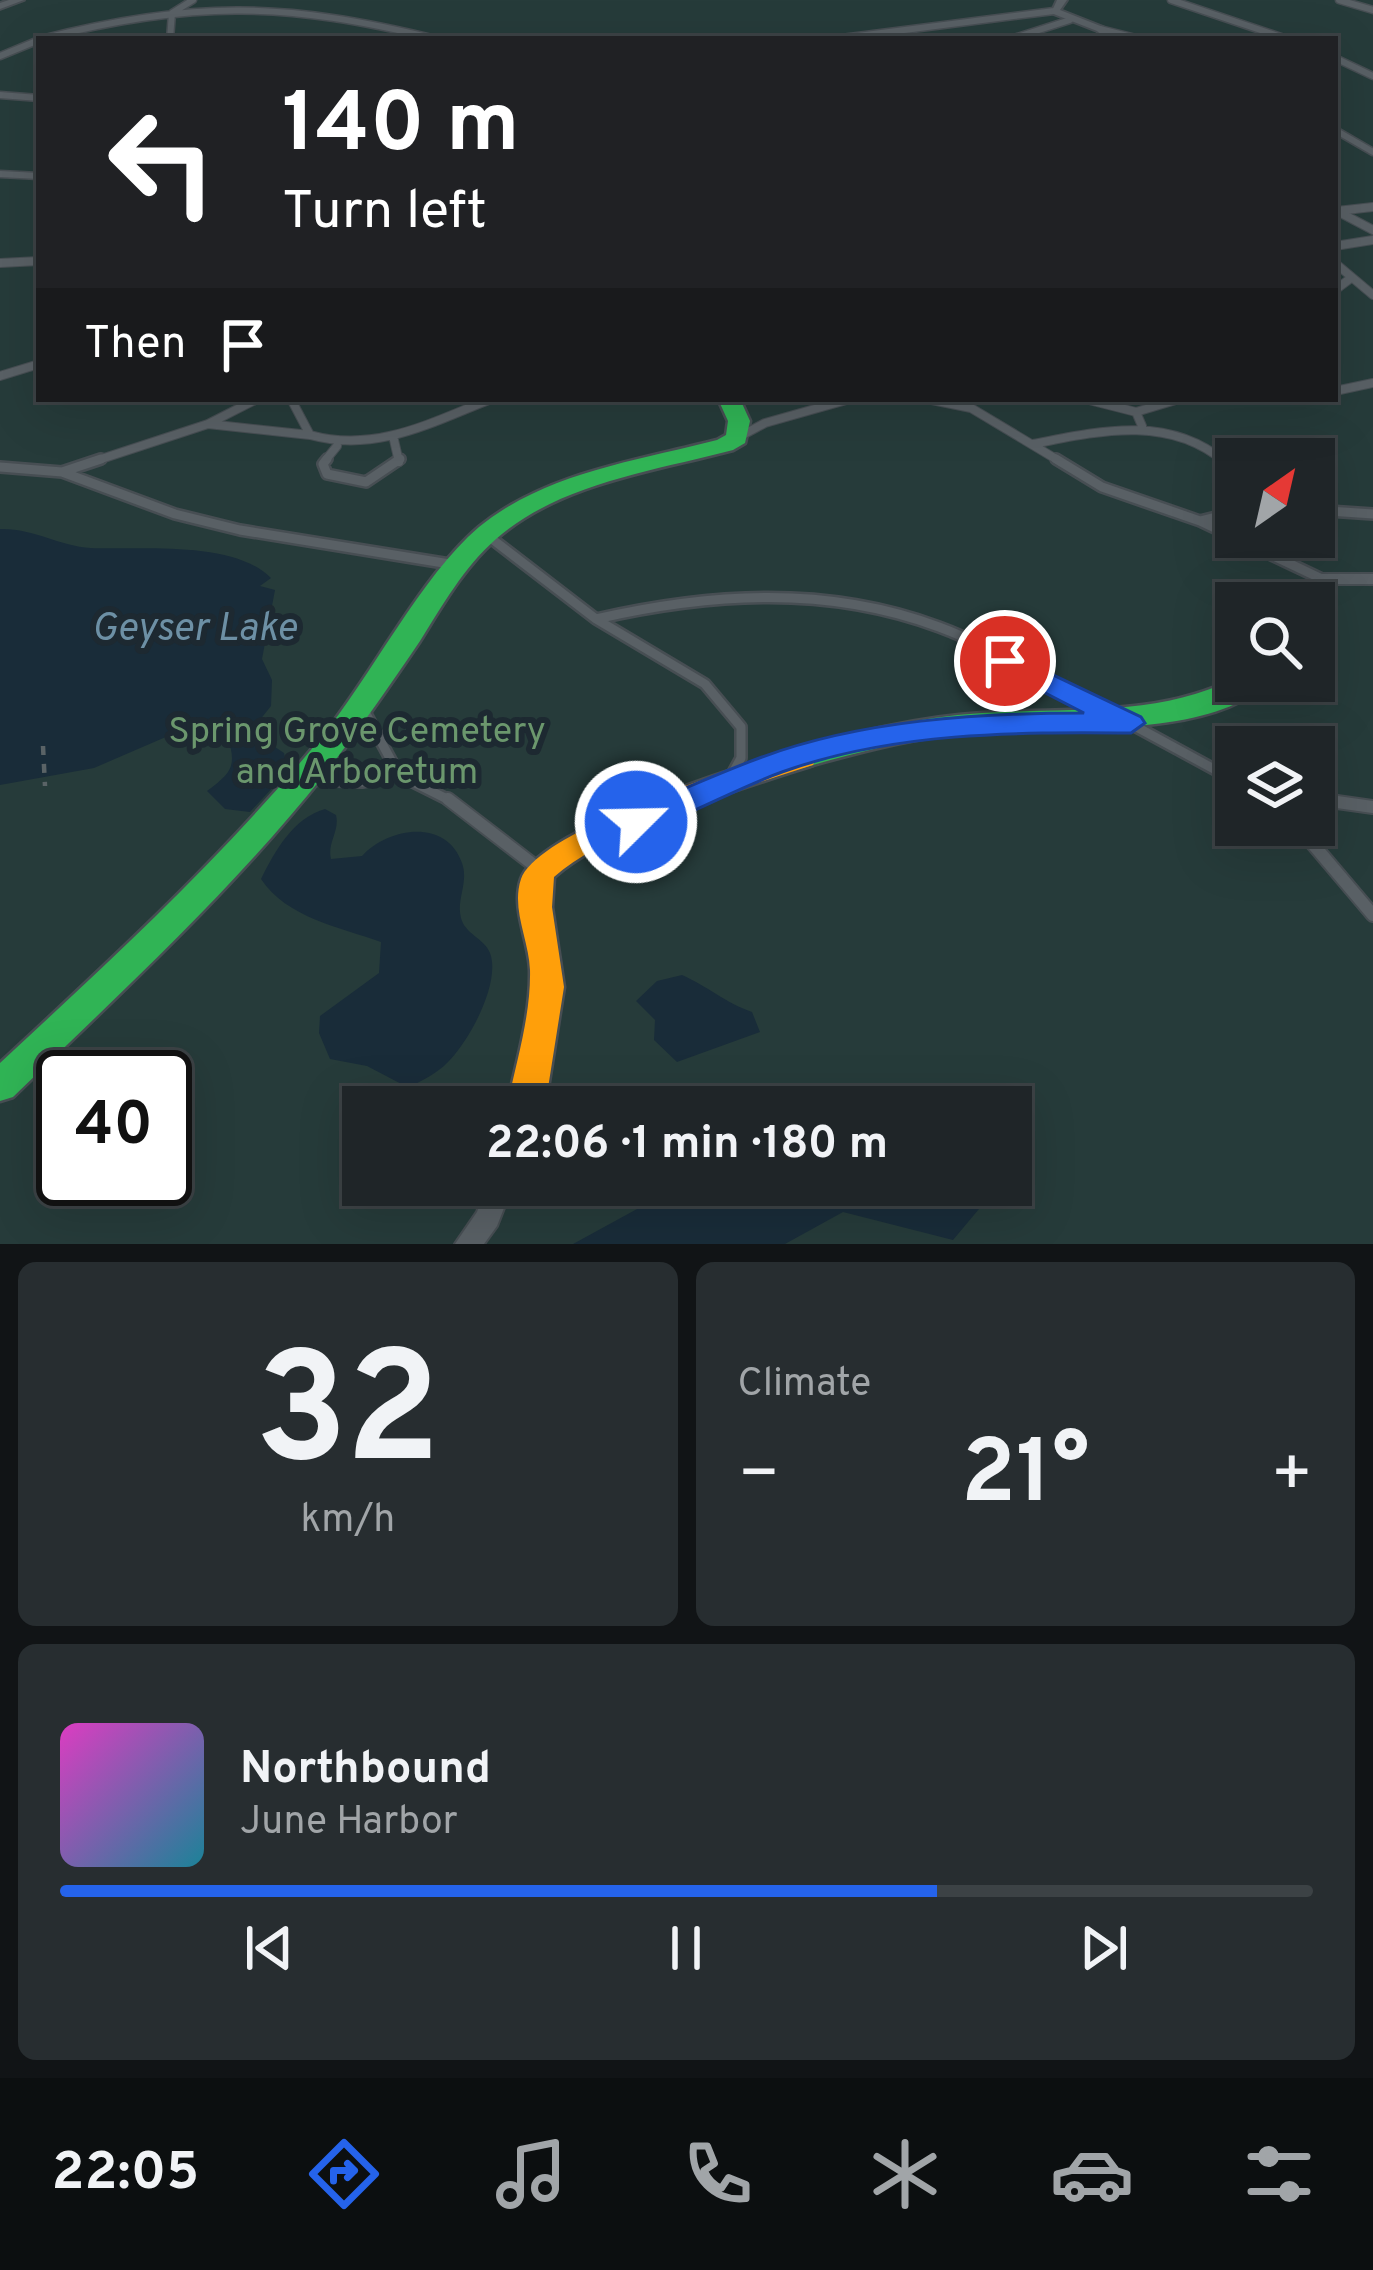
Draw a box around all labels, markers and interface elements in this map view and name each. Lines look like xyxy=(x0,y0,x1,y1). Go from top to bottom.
text: 140 m xyxy=(282,75,519,181)
icon: left xyxy=(84,84,240,240)
text: Turn left xyxy=(282,179,487,248)
icon: arrive xyxy=(210,312,276,378)
text: Then xyxy=(84,317,186,374)
north arrow xyxy=(1215,438,1335,558)
map controls xyxy=(1215,438,1335,846)
button: search xyxy=(1215,582,1335,702)
water label: Geyser Lake xyxy=(91,606,297,655)
pin xyxy=(954,610,1056,712)
icon: arrive xyxy=(972,628,1038,694)
park label: Spring Grove Cemetery and Arboretum xyxy=(168,710,546,797)
button: layers xyxy=(1215,726,1335,846)
position arrow xyxy=(573,759,699,885)
speed limit sign: 40 xyxy=(36,1050,192,1206)
text: 22:06 · 1 min · 180 m xyxy=(486,1117,888,1174)
text: 32 xyxy=(255,1320,441,1518)
text: Climate xyxy=(738,1361,871,1410)
text: 21° xyxy=(961,1421,1089,1534)
text: − xyxy=(738,1436,780,1519)
text: + xyxy=(1270,1436,1313,1519)
text: km/h xyxy=(300,1497,395,1546)
text: Northbound xyxy=(240,1742,491,1799)
text: June Harbor xyxy=(240,1799,458,1848)
icon: previous xyxy=(236,1915,302,1981)
icon: pause xyxy=(653,1915,719,1981)
icon: next xyxy=(1071,1915,1137,1981)
icon: directions xyxy=(302,2132,386,2216)
icon: music xyxy=(489,2132,573,2216)
icon: phone xyxy=(676,2132,760,2216)
icon: climate xyxy=(863,2132,947,2216)
icon: car xyxy=(1050,2132,1134,2216)
icon: filters xyxy=(1237,2132,1321,2216)
text: 22:05 xyxy=(52,2140,199,2209)

